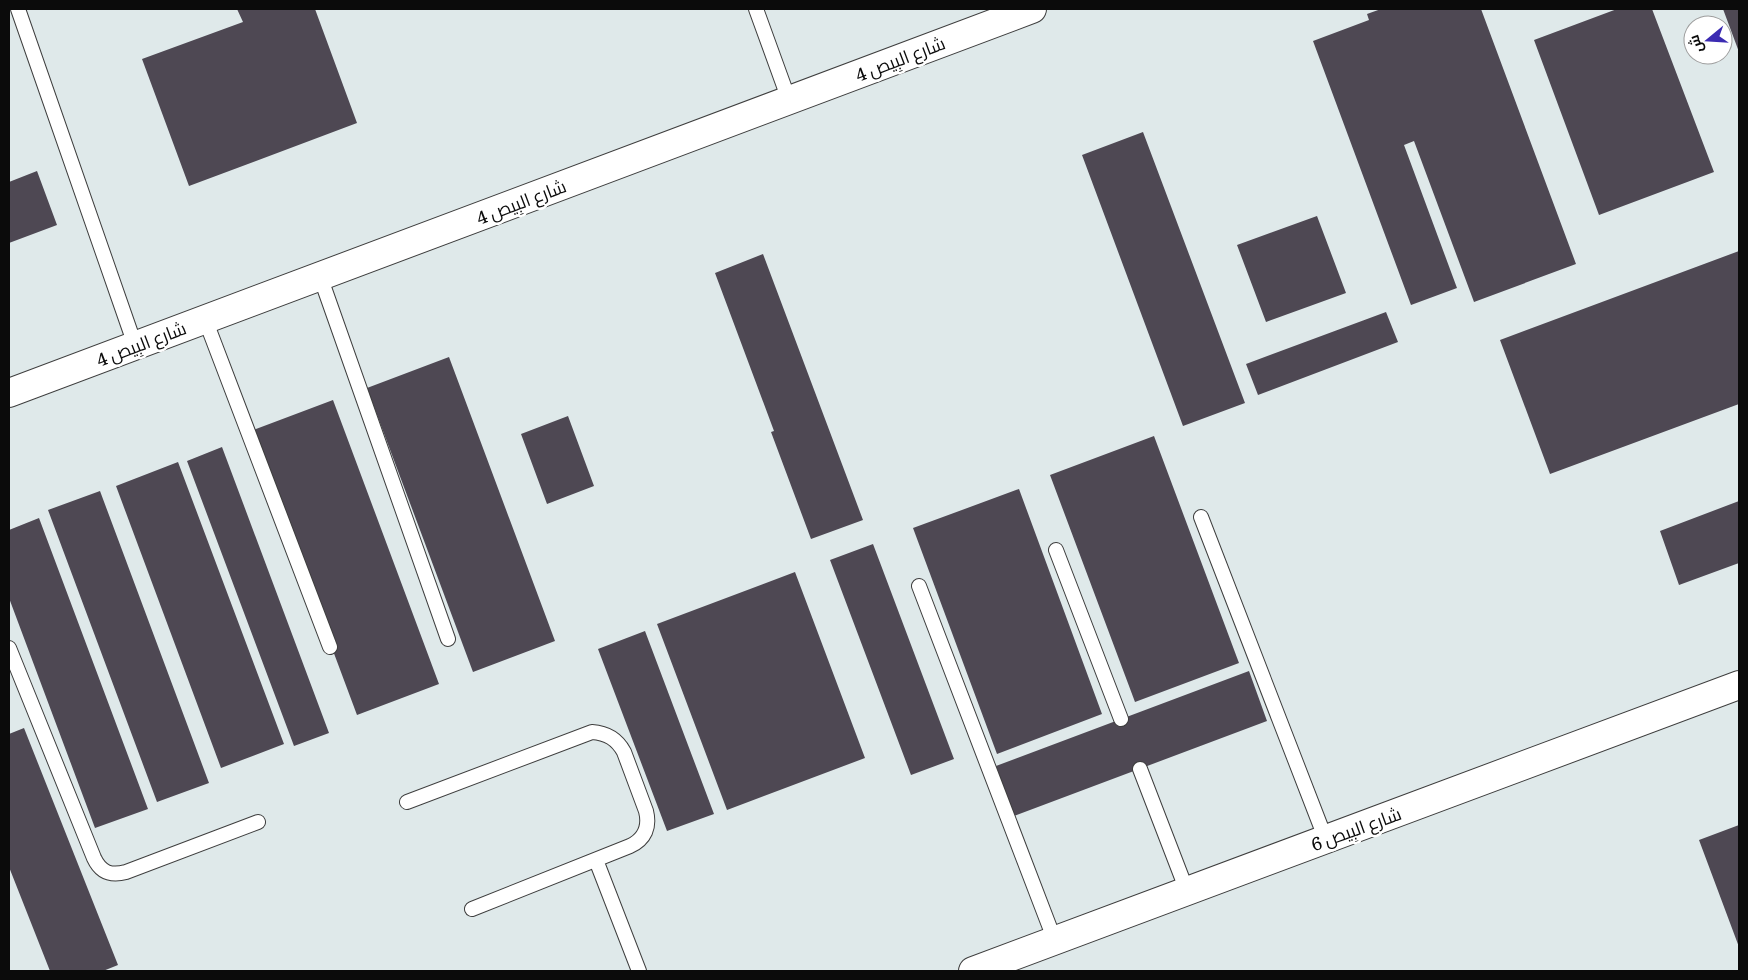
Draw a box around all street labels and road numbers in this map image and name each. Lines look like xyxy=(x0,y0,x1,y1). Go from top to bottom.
street label: شارع البِيص 4 xyxy=(851,28,949,88)
street label: شارع البِيص 4 xyxy=(472,171,570,231)
street label: شارع البِيص 4 xyxy=(92,313,190,373)
street label: شارع البِيص 6 xyxy=(1307,799,1405,857)

